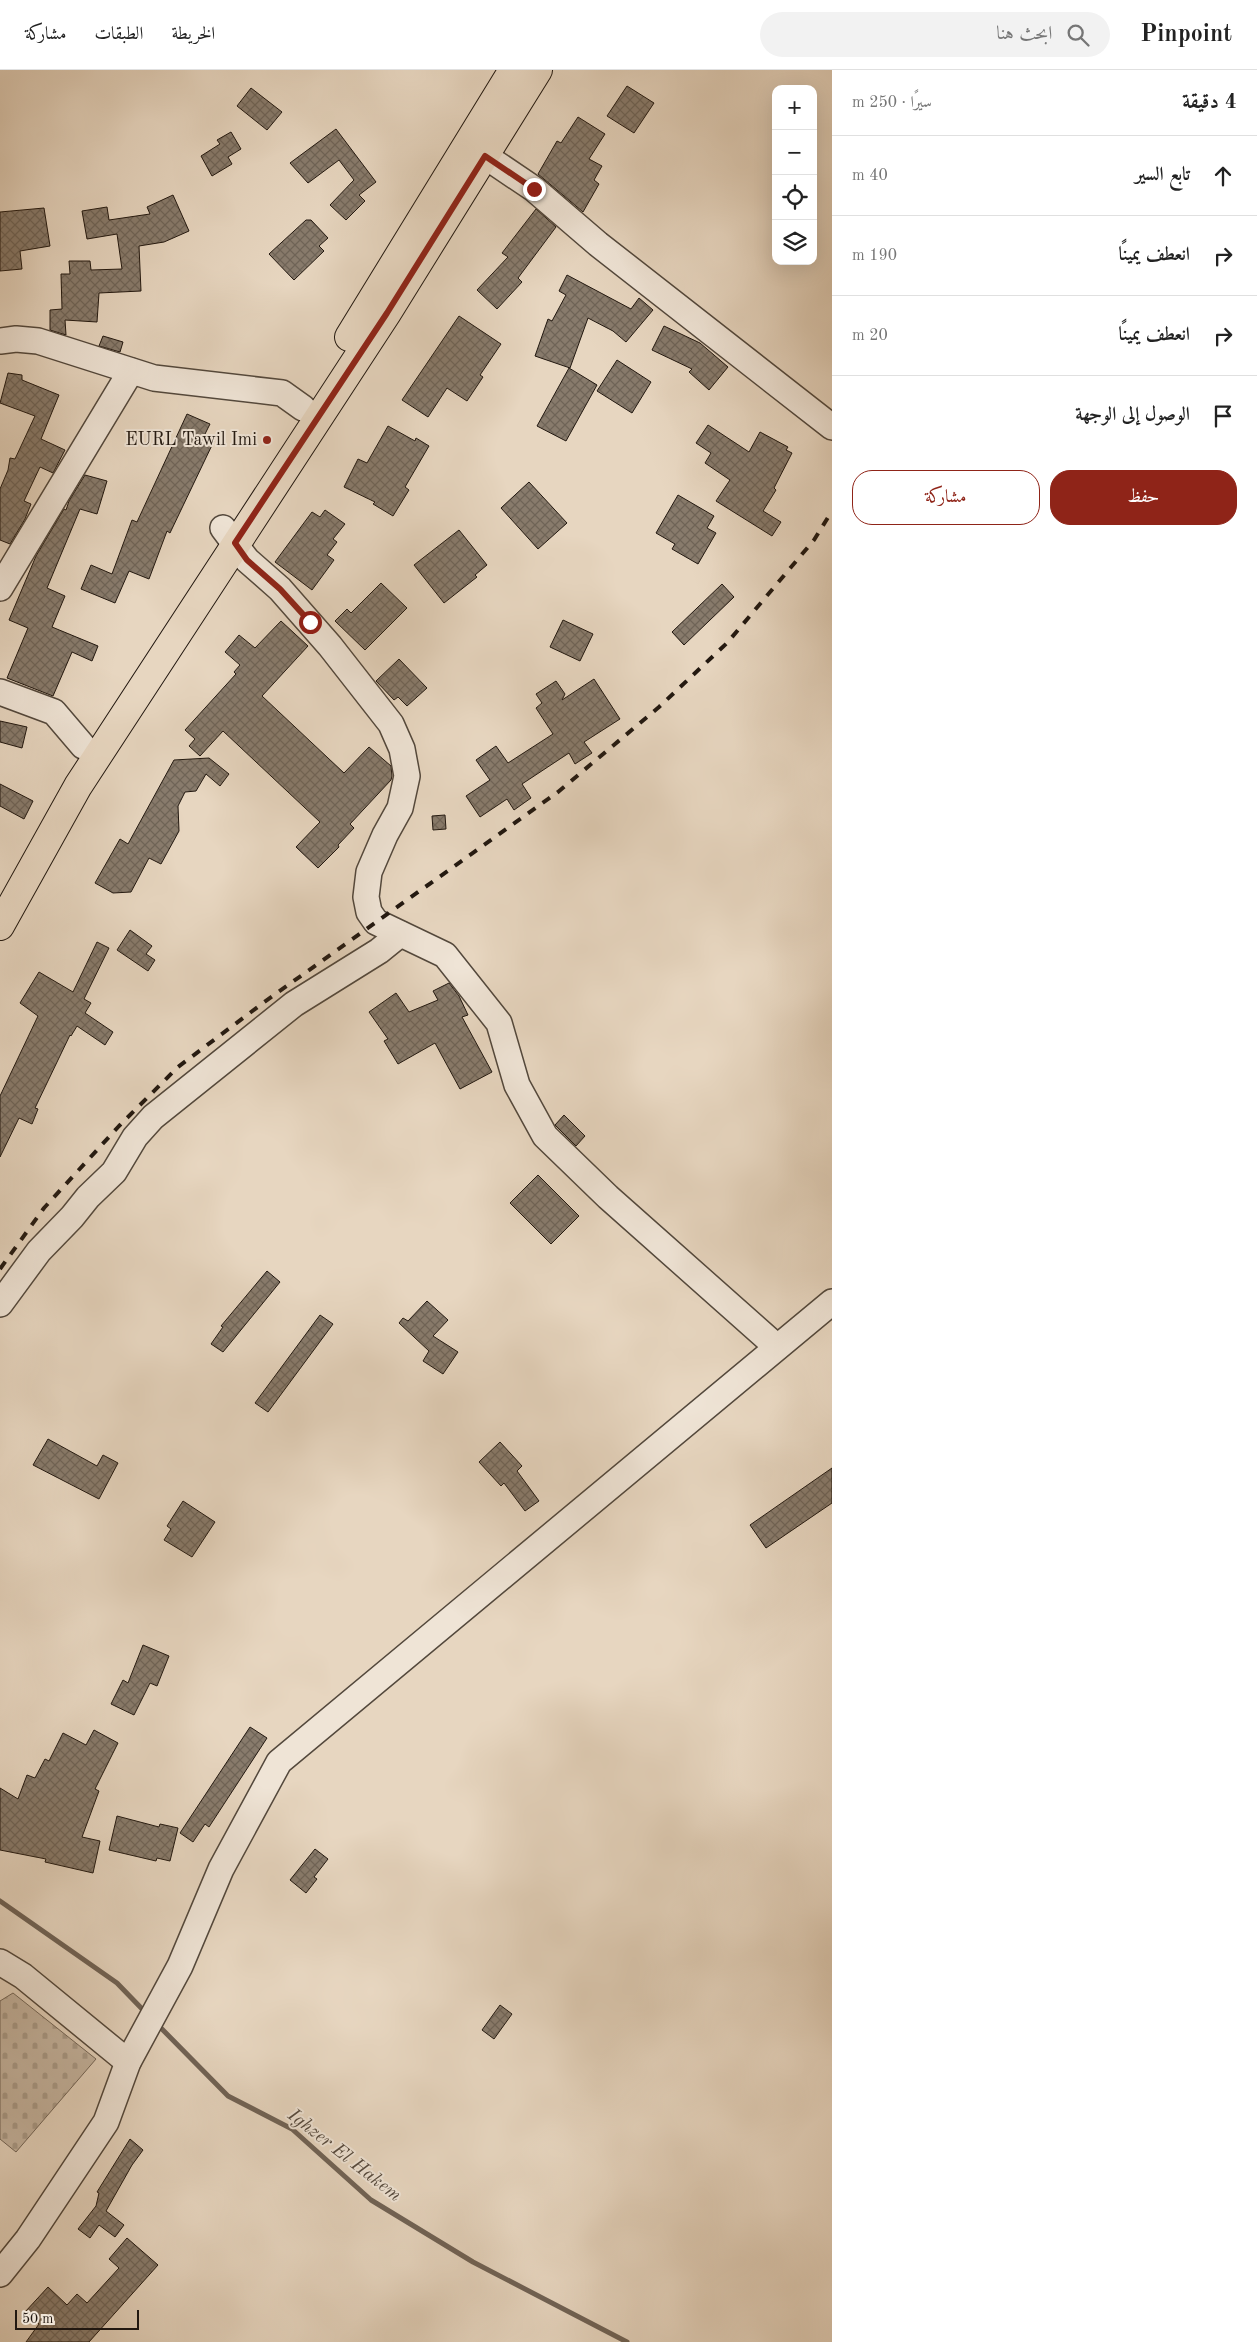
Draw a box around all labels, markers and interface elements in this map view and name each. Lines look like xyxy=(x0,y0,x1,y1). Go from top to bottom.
search box xyxy=(760,12,1110,57)
icon: search xyxy=(1064,21,1092,49)
text: Pinpoint xyxy=(1140,23,1232,47)
text: مشاركة xyxy=(25,25,66,43)
text: الطبقات xyxy=(94,25,143,43)
text: الخريطة xyxy=(171,25,215,43)
text: ابحث هنا xyxy=(996,25,1052,44)
map controls xyxy=(772,85,817,265)
button: + xyxy=(772,85,817,130)
text: 4 دقيقة xyxy=(1182,92,1237,113)
text: سيرًا · 250 m xyxy=(852,95,932,111)
button: − xyxy=(772,130,817,175)
icon: ahead xyxy=(1209,162,1237,190)
text: تابع السير xyxy=(1135,166,1190,185)
text: 40 m xyxy=(852,168,888,184)
button: locate xyxy=(772,175,817,220)
route end xyxy=(523,178,546,201)
button: layers xyxy=(772,220,817,265)
icon: right xyxy=(1209,242,1237,270)
text: انعطف يمينًا xyxy=(1118,246,1190,265)
text: 190 m xyxy=(852,248,897,264)
icon: right xyxy=(1209,322,1237,350)
text: انعطف يمينًا xyxy=(1118,326,1190,345)
text: 20 m xyxy=(852,328,888,344)
icon: arrive xyxy=(1209,402,1237,430)
text: الوصول إلى الوجهة xyxy=(1075,406,1190,425)
place label: EURL Tawil Imi xyxy=(125,431,257,449)
marker: EURL Tawil Imi xyxy=(261,434,273,446)
button: مشاركة xyxy=(852,470,1040,525)
button: حفظ xyxy=(1050,470,1237,525)
route start xyxy=(299,611,322,634)
water label: Ighzer El Hakem xyxy=(283,2105,404,2206)
scale bar xyxy=(15,2307,139,2330)
text: 50 m xyxy=(22,2312,53,2326)

